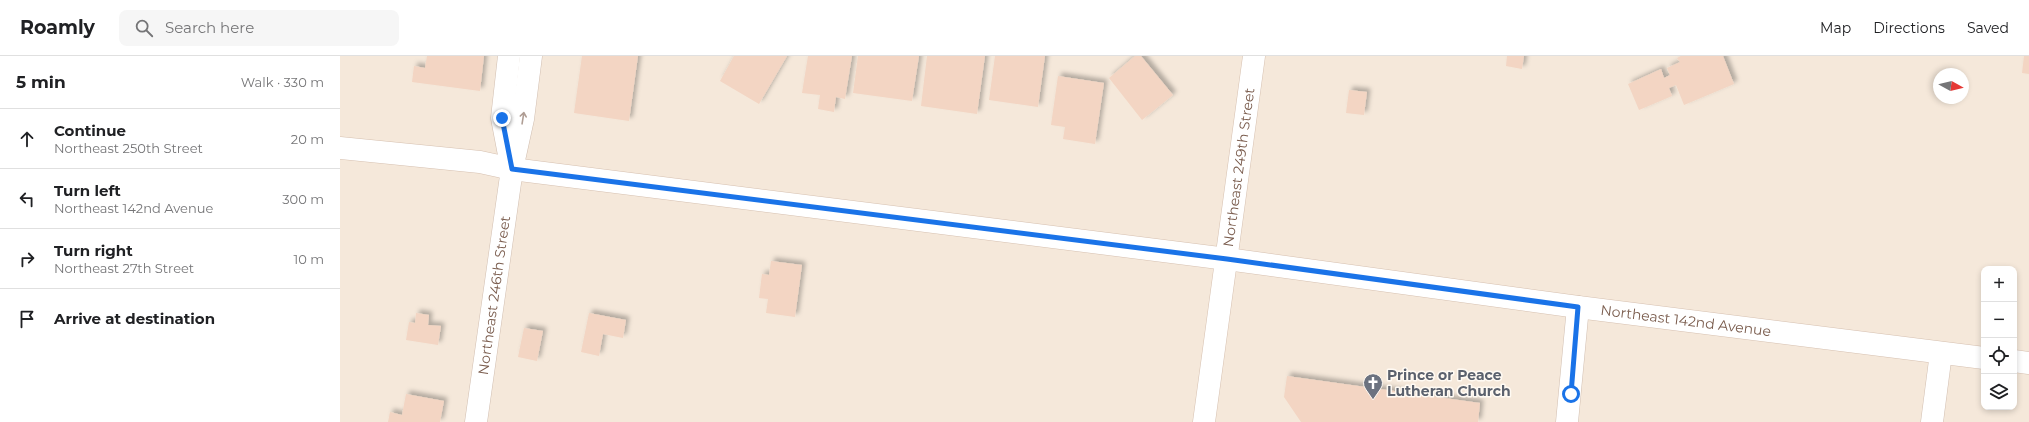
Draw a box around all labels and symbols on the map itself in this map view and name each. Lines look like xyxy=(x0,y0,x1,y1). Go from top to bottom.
north arrow xyxy=(1933,68,1969,104)
street label: Northeast 249th Street xyxy=(1219,86,1259,248)
route end xyxy=(493,109,511,127)
one-way arrow xyxy=(519,112,527,125)
street label: Northeast 246th Street xyxy=(474,214,514,376)
street label: Northeast 142nd Avenue xyxy=(1600,301,1772,340)
place label: Prince or Peace Lutheran Church xyxy=(1387,366,1511,400)
church icon: Prince or Peace Lutheran Church xyxy=(1362,372,1384,400)
route start xyxy=(1562,385,1580,403)

